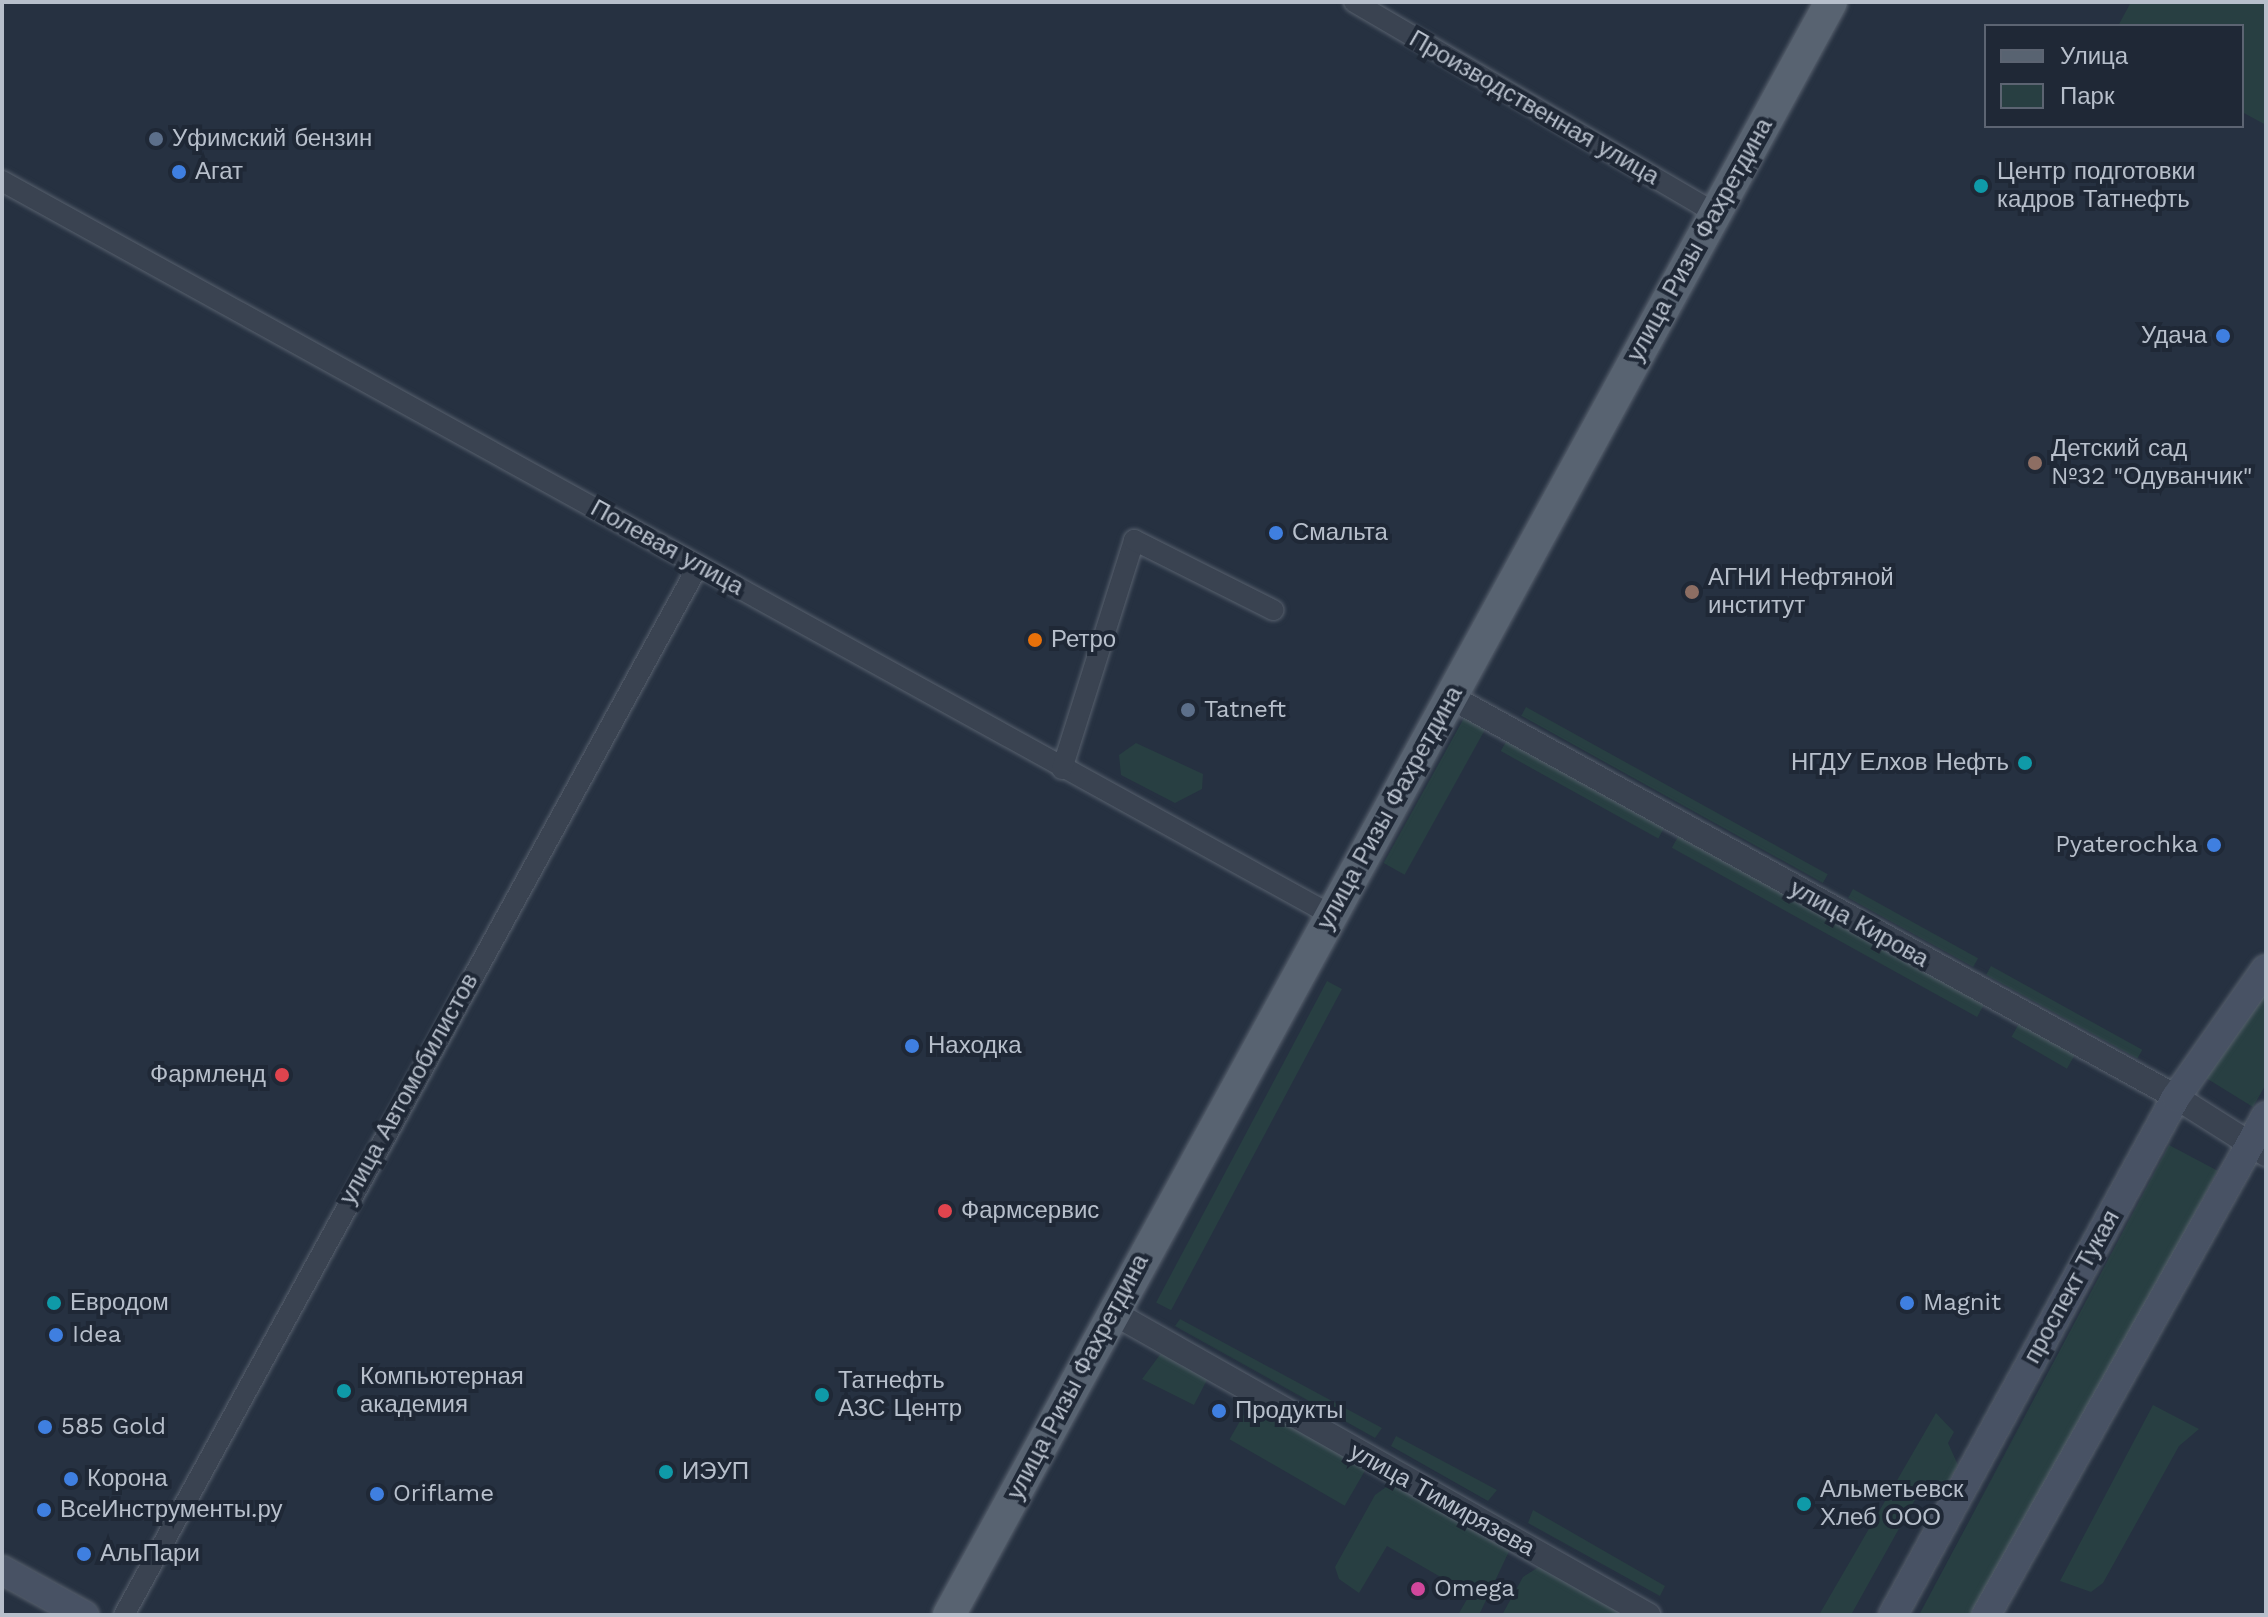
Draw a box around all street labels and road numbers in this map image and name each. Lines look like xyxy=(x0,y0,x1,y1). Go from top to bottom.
street label: Производственная улица xyxy=(1404,25,1664,191)
street label: улица Ризы Фахретдина xyxy=(1621,113,1779,367)
street label: Полевая улица xyxy=(585,494,749,602)
street label: улица Ризы Фахретдина xyxy=(1311,681,1469,935)
street label: улица Кирова xyxy=(1785,874,1933,974)
street label: улица Автомобилистов xyxy=(333,968,485,1210)
street label: проспект Тукая xyxy=(2018,1205,2126,1369)
street label: улица Ризы Фахретдина xyxy=(1001,1249,1155,1505)
street label: улица Тимирязева xyxy=(1344,1437,1540,1563)

